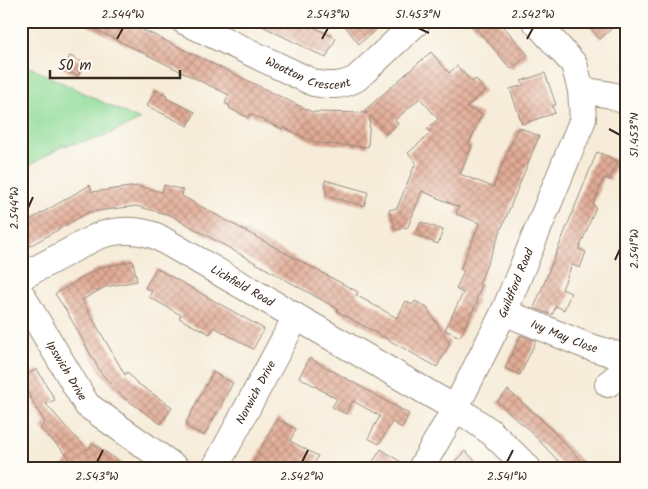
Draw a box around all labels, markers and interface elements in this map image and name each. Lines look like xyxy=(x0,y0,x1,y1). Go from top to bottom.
text: 2.544°W xyxy=(102,5,144,24)
text: 2.543°W xyxy=(306,5,350,24)
text: 51.453°N xyxy=(395,5,441,24)
text: 2.542°W xyxy=(511,5,555,24)
scale bar xyxy=(50,48,180,80)
street label: Wootton Crescent xyxy=(262,52,354,95)
text: 50 m xyxy=(58,54,92,78)
text: 51.453°N xyxy=(625,112,644,158)
text: 2.544°W xyxy=(5,187,24,229)
text: 2.541°W xyxy=(625,229,644,269)
street label: Guildford Road xyxy=(493,244,539,321)
street label: Lichfield Road xyxy=(207,260,279,312)
street label: Ivy May Close xyxy=(528,314,601,358)
street label: Ipswich Drive xyxy=(41,337,92,405)
street label: Norwich Drive xyxy=(231,356,281,428)
text: 2.543°W xyxy=(75,467,119,486)
text: 2.542°W xyxy=(280,467,324,486)
text: 2.541°W xyxy=(487,467,527,486)

